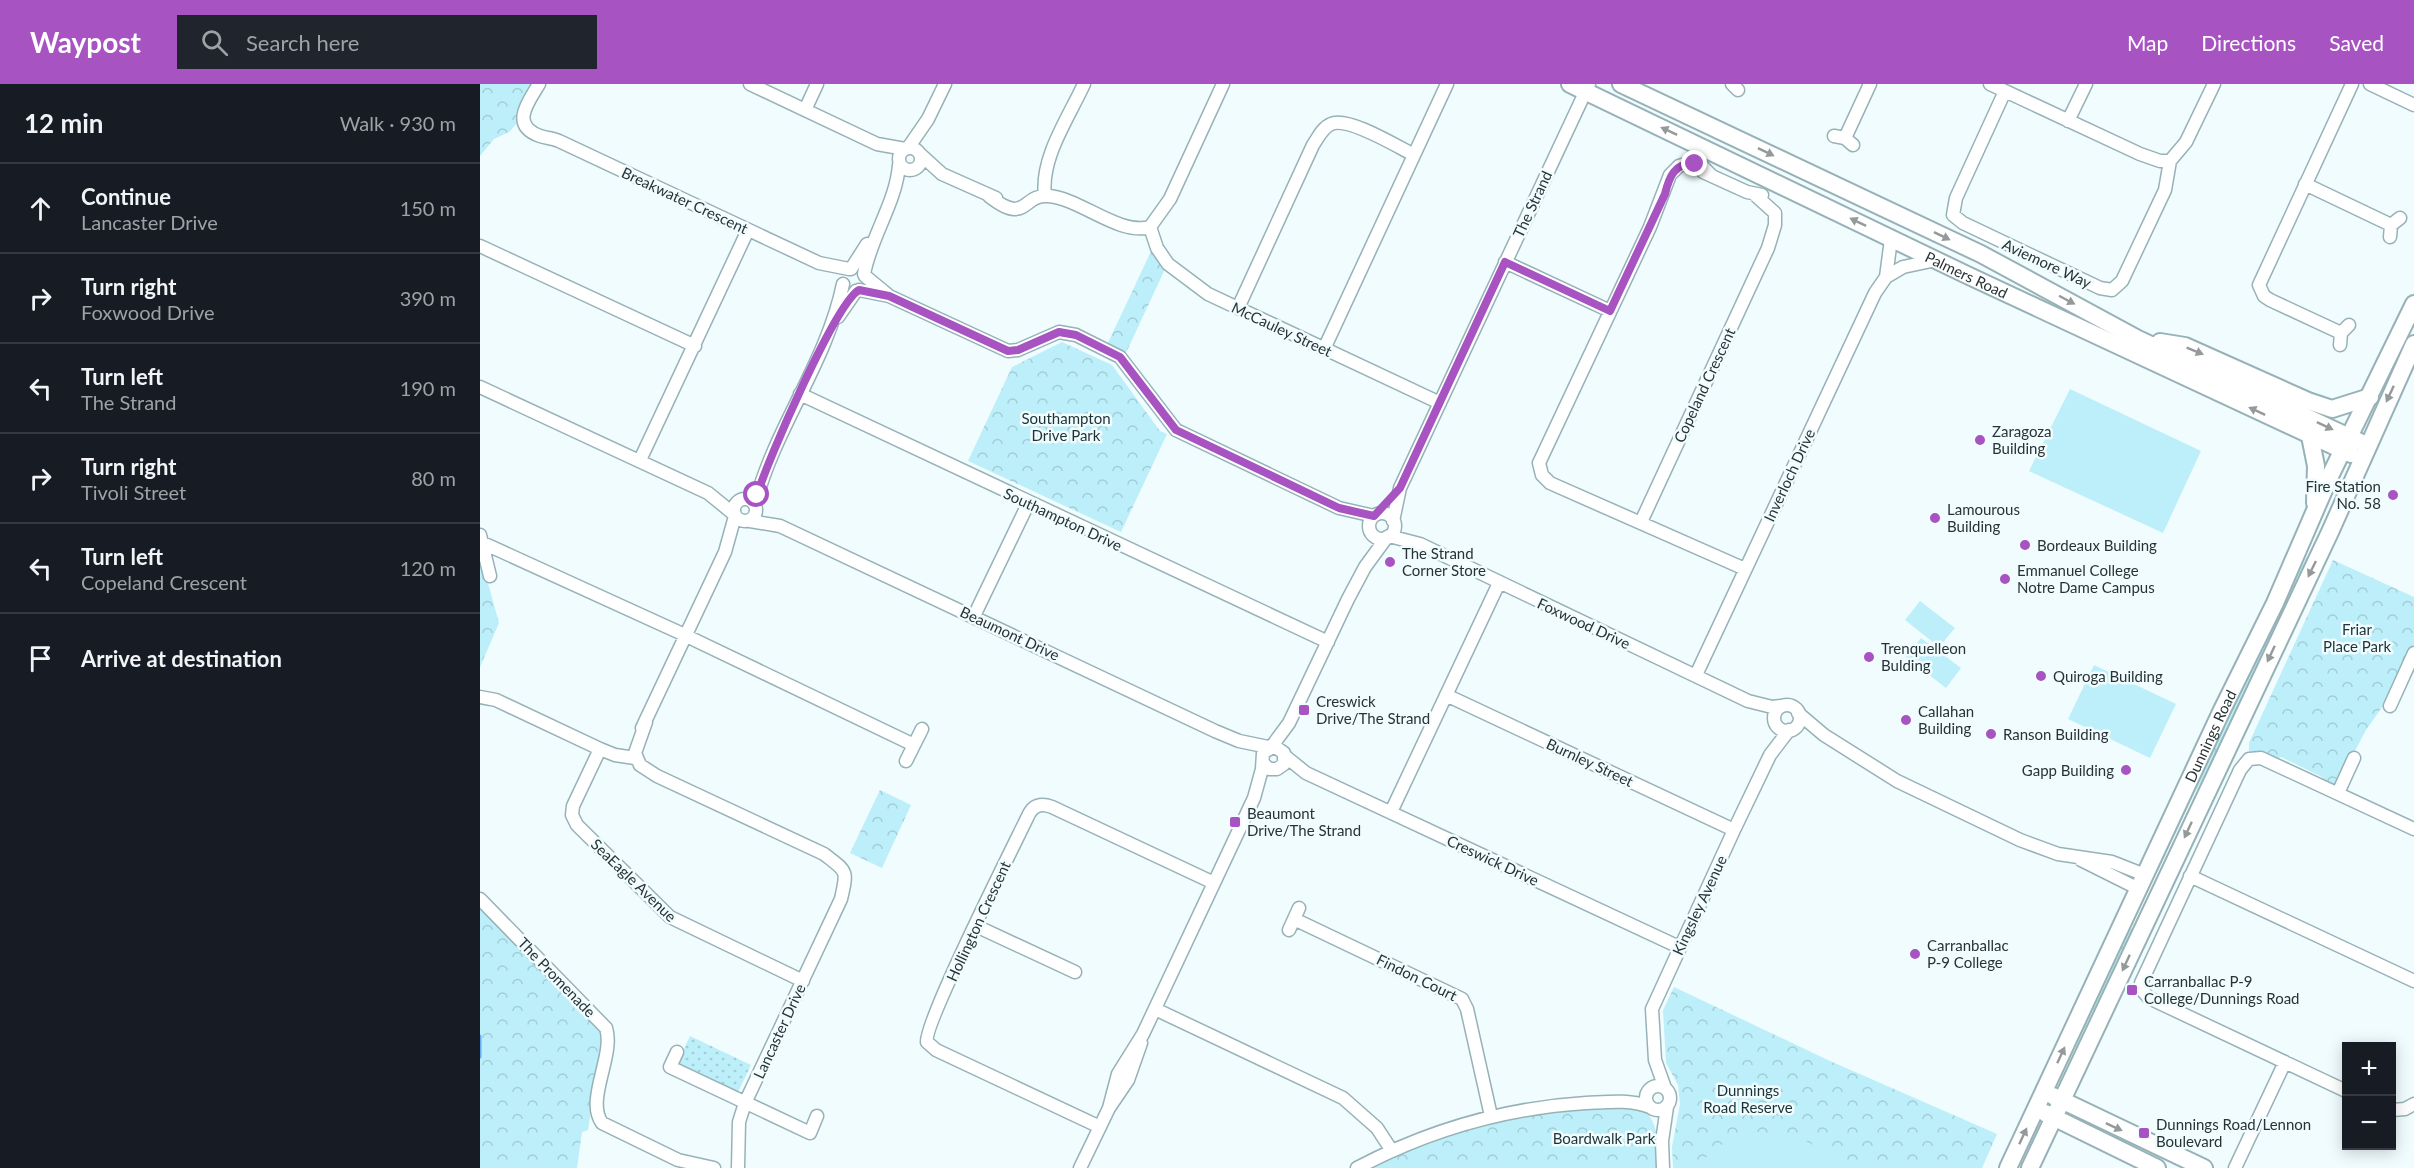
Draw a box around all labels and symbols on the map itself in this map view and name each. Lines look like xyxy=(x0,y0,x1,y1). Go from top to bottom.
one-way arrow xyxy=(1661,126,1678,135)
one-way arrow xyxy=(1757,147,1774,156)
route end xyxy=(1681,150,1707,176)
street label: Breakwater Crescent xyxy=(619,163,751,237)
street label: The Strand xyxy=(1509,168,1555,240)
one-way arrow xyxy=(1849,218,1866,227)
one-way arrow xyxy=(1933,231,1950,240)
street label: Aviemore Way xyxy=(2000,235,2095,292)
street label: Palmers Road xyxy=(1922,247,2011,302)
one-way arrow xyxy=(2058,295,2075,305)
street label: McCauley Street xyxy=(1229,298,1336,360)
street label: Copeland Crescent xyxy=(1670,324,1739,445)
one-way arrow xyxy=(2187,346,2205,356)
one-way arrow xyxy=(2386,386,2395,403)
one-way arrow xyxy=(2248,406,2265,415)
park label: Southampton Drive Park xyxy=(1021,409,1111,444)
one-way arrow xyxy=(2316,421,2333,430)
place label: Zaragoza Building xyxy=(1992,422,2052,457)
street label: Inverloch Drive xyxy=(1760,426,1818,524)
marker: Zaragoza Building xyxy=(1973,433,1987,447)
place label: Fire Station No. 58 xyxy=(2305,477,2381,512)
route start xyxy=(743,481,769,507)
street label: Southampton Drive xyxy=(1001,484,1125,554)
marker: Fire Station No. 58 xyxy=(2386,488,2400,502)
place label: Lamourous Building xyxy=(1947,500,2020,535)
marker: Lamourous Building xyxy=(1928,511,1942,525)
place label: Bordeaux Building xyxy=(2037,536,2157,554)
marker: Bordeaux Building xyxy=(2018,538,2032,552)
place label: The Strand Corner Store xyxy=(1402,544,1486,579)
marker: The Strand Corner Store xyxy=(1383,555,1397,569)
place label: Emmanuel College Notre Dame Campus xyxy=(2017,561,2155,596)
one-way arrow xyxy=(2307,561,2316,578)
marker: Emmanuel College Notre Dame Campus xyxy=(1998,572,2012,586)
street label: Foxwood Drive xyxy=(1535,594,1633,652)
street label: Beaumont Drive xyxy=(958,602,1063,664)
park label: Friar Place Park xyxy=(2323,620,2391,655)
place label: Trenquelleon Bulding xyxy=(1881,639,1966,674)
one-way arrow xyxy=(2267,645,2276,662)
marker: Trenquelleon Bulding xyxy=(1862,650,1876,664)
place label: Quiroga Building xyxy=(2053,667,2163,685)
marker: Quiroga Building xyxy=(2034,669,2048,683)
street label: Dunnings Road xyxy=(2181,687,2240,785)
place label: Creswick Drive/The Strand xyxy=(1316,692,1430,727)
place label: Callahan Building xyxy=(1918,702,1974,737)
marker: Creswick Drive/The Strand xyxy=(1297,703,1311,717)
marker: Callahan Building xyxy=(1899,713,1913,727)
place label: Ranson Building xyxy=(2003,725,2109,743)
marker: Ranson Building xyxy=(1984,727,1998,741)
street label: Burnley Street xyxy=(1544,734,1637,790)
place label: Gapp Building xyxy=(2022,761,2114,779)
marker: Gapp Building xyxy=(2119,763,2133,777)
place label: Beaumont Drive/The Strand xyxy=(1247,804,1361,839)
marker: Beaumont Drive/The Strand xyxy=(1228,815,1242,829)
one-way arrow xyxy=(2184,822,2193,839)
street label: Creswick Drive xyxy=(1444,831,1542,889)
street label: SeaEagle Avenue xyxy=(588,835,680,925)
street label: Kingsley Avenue xyxy=(1668,852,1730,958)
street label: Hollington Crescent xyxy=(942,857,1014,984)
street label: The Promenade xyxy=(514,933,600,1021)
place label: Carranballac P-9 College xyxy=(1927,936,2009,971)
marker: Carranballac P-9 College xyxy=(1908,947,1922,961)
street label: Findon Court xyxy=(1374,950,1461,1004)
one-way arrow xyxy=(2121,955,2130,972)
place label: Carranballac P-9 College/Dunnings Road xyxy=(2144,972,2300,1007)
street label: Lancaster Drive xyxy=(749,981,809,1081)
marker: Carranballac P-9 College/Dunnings Road xyxy=(2125,983,2139,997)
one-way arrow xyxy=(2056,1046,2065,1063)
park label: Dunnings Road Reserve xyxy=(1703,1081,1793,1116)
place label: Dunnings Road/Lennon Boulevard xyxy=(2156,1115,2311,1150)
one-way arrow xyxy=(2105,1122,2123,1132)
marker: Dunnings Road/Lennon Boulevard xyxy=(2137,1126,2151,1140)
one-way arrow xyxy=(2018,1128,2027,1145)
park label: Boardwalk Park xyxy=(1553,1129,1656,1147)

